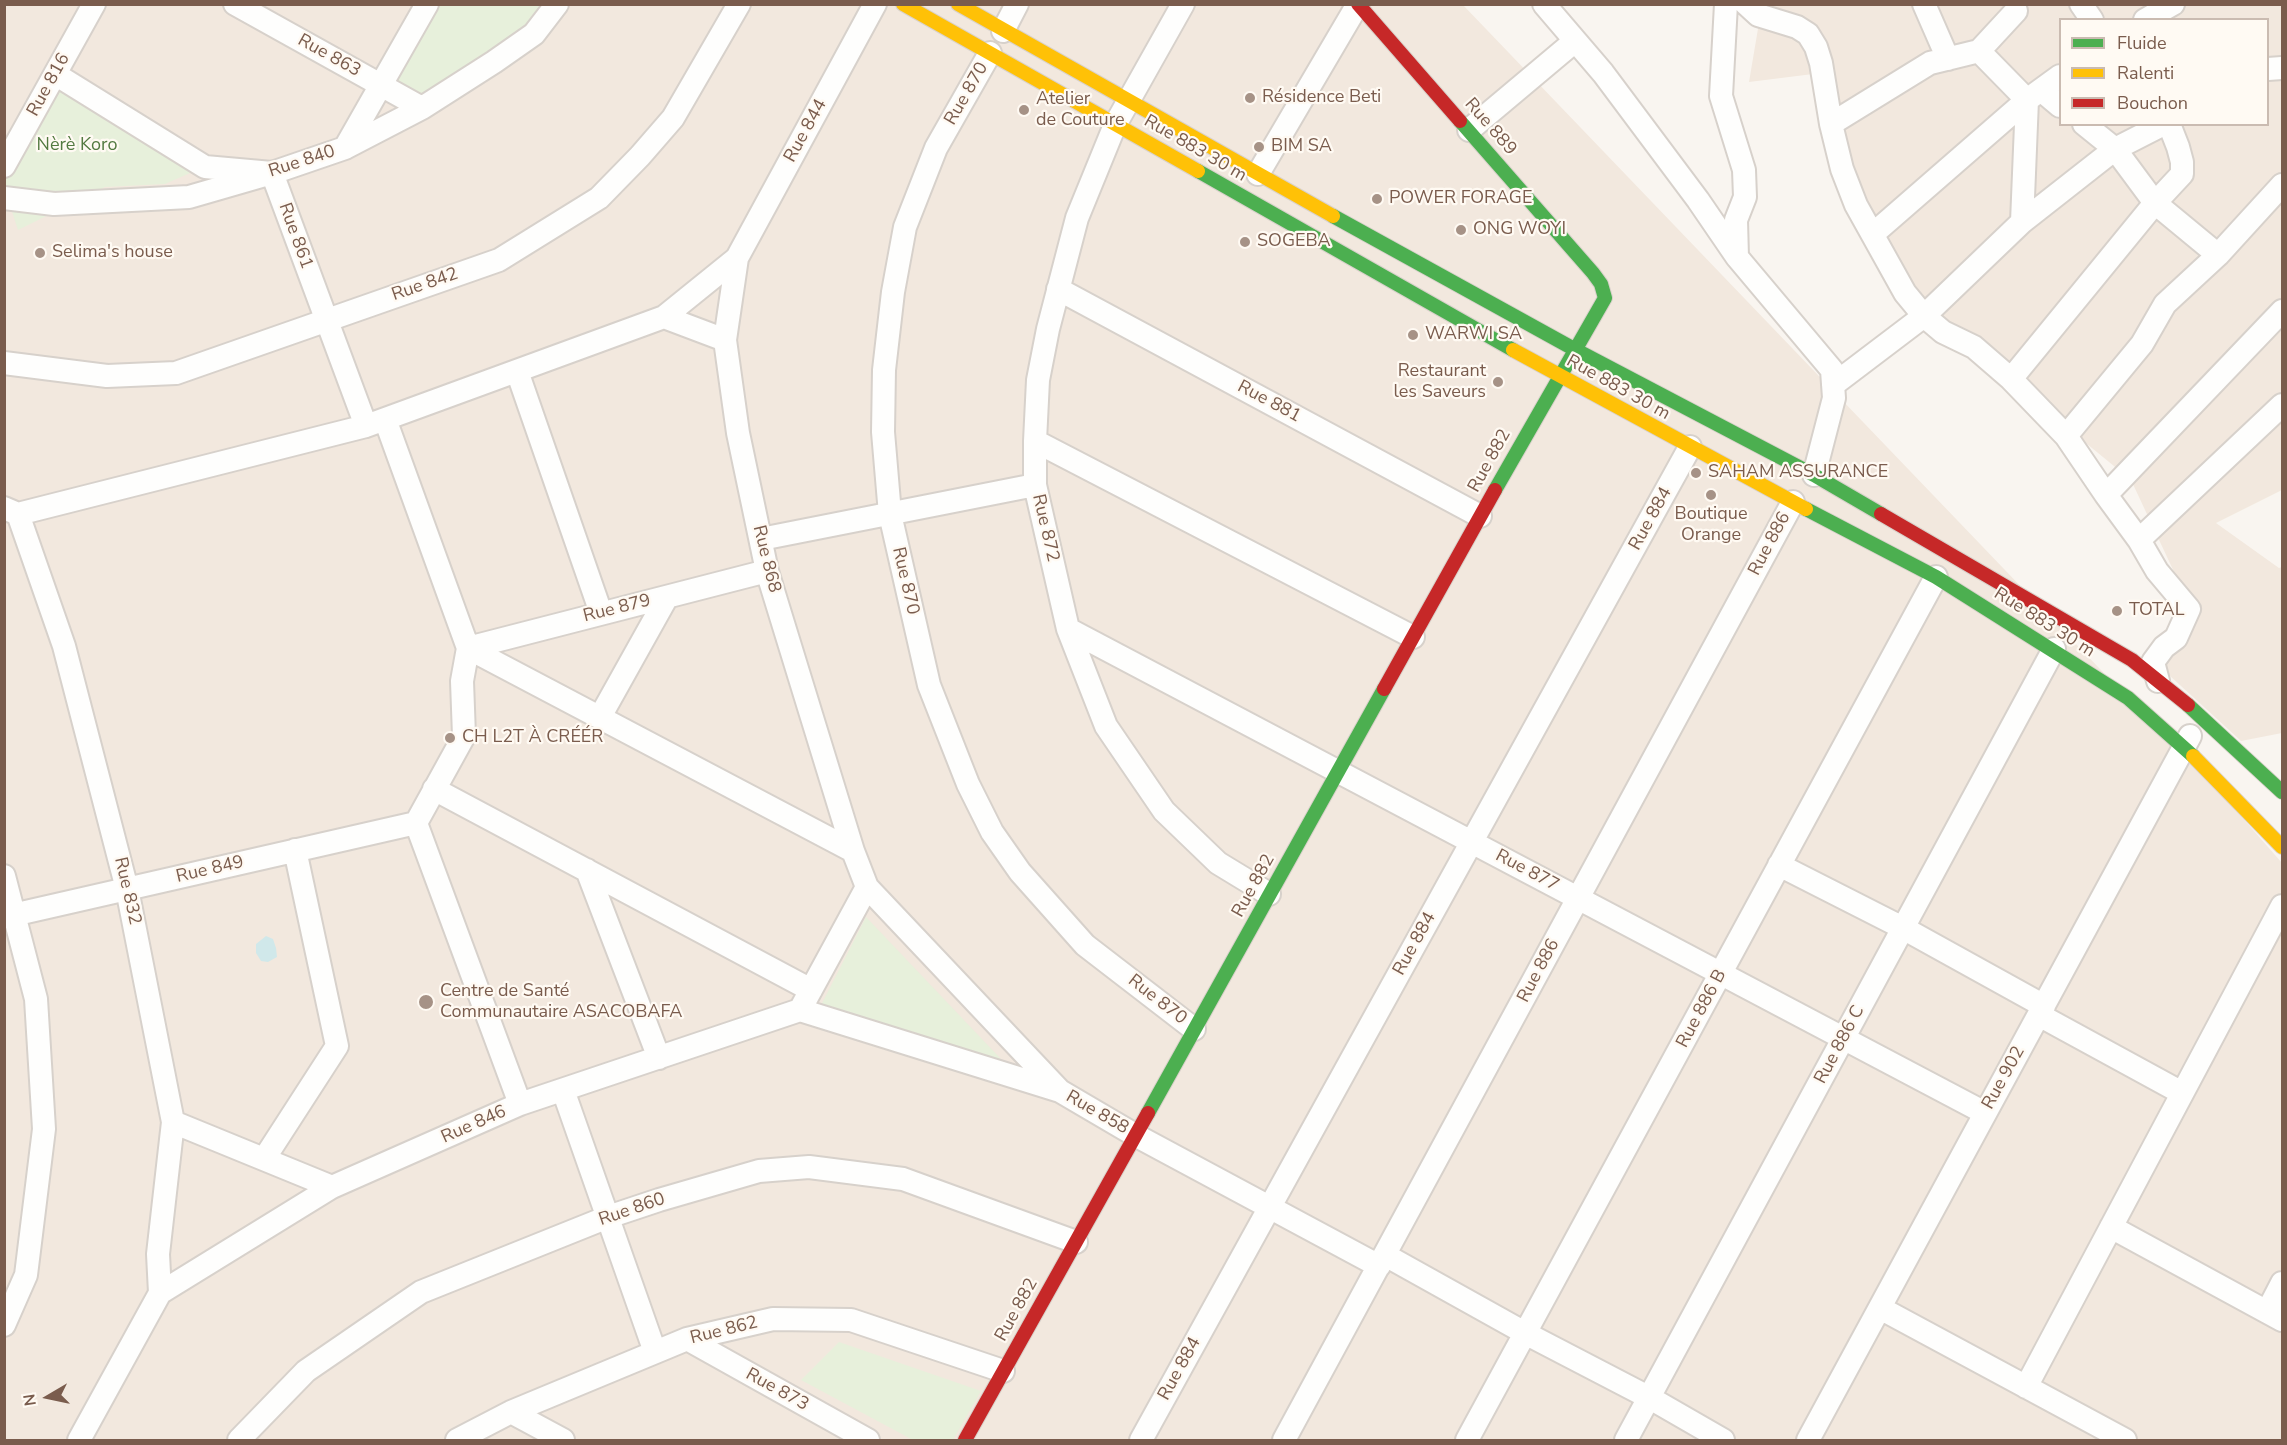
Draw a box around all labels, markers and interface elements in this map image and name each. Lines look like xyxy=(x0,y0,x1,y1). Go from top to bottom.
legend xyxy=(2059,18,2269,126)
street label: Rue 863 xyxy=(294,30,364,82)
text: Fluide xyxy=(2117,31,2167,55)
street label: Rue 816 xyxy=(23,50,75,120)
street label: Rue 870 xyxy=(940,59,994,129)
text: Ralenti xyxy=(2117,61,2174,85)
place label: Résidence Beti xyxy=(1262,87,1381,109)
place label: Atelier de Couture xyxy=(1036,89,1125,132)
marker: Résidence Beti xyxy=(1243,91,1257,105)
text: Bouchon xyxy=(2117,91,2188,115)
street label: Rue 889 xyxy=(1459,94,1521,160)
street label: Rue 844 xyxy=(780,96,832,166)
marker: Atelier de Couture xyxy=(1017,103,1031,117)
street label: Rue 883 30 m xyxy=(1140,111,1250,187)
park label: Nèrè Koro xyxy=(37,135,117,157)
place label: BIM SA xyxy=(1271,136,1332,158)
marker: BIM SA xyxy=(1252,140,1266,154)
street label: Rue 840 xyxy=(266,141,338,183)
place label: POWER FORAGE xyxy=(1389,188,1532,210)
marker: POWER FORAGE xyxy=(1370,192,1384,206)
street label: Rue 861 xyxy=(273,200,317,272)
place label: ONG WOYI xyxy=(1473,219,1566,241)
marker: ONG WOYI xyxy=(1454,223,1468,237)
place label: SOGEBA xyxy=(1257,231,1331,253)
marker: SOGEBA xyxy=(1238,235,1252,249)
place label: Selima's house xyxy=(52,242,173,264)
marker: Selima's house xyxy=(33,246,47,260)
street label: Rue 842 xyxy=(389,264,461,306)
place label: WARWI SA xyxy=(1425,324,1522,346)
marker: WARWI SA xyxy=(1406,328,1420,342)
street label: Rue 883 30 m xyxy=(1562,351,1674,425)
place label: Restaurant les Saveurs xyxy=(1394,361,1486,404)
marker: Restaurant les Saveurs xyxy=(1491,375,1505,389)
street label: Rue 881 xyxy=(1234,376,1304,428)
street label: Rue 882 xyxy=(1464,426,1516,496)
place label: SAHAM ASSURANCE xyxy=(1708,462,1888,484)
marker: SAHAM ASSURANCE xyxy=(1689,466,1703,480)
street label: Rue 884 xyxy=(1625,484,1677,554)
marker: Boutique Orange xyxy=(1704,488,1718,502)
street label: Rue 872 xyxy=(1027,492,1063,564)
place label: Boutique Orange xyxy=(1675,504,1747,546)
street label: Rue 886 xyxy=(1744,509,1796,579)
street label: Rue 868 xyxy=(747,523,785,595)
street label: Rue 870 xyxy=(887,545,923,617)
street label: Rue 883 30 m xyxy=(1990,583,2098,663)
street label: Rue 879 xyxy=(581,590,653,628)
place label: TOTAL xyxy=(2129,600,2184,622)
marker: TOTAL xyxy=(2110,604,2124,618)
place label: CH L2T À CRÉÉR xyxy=(462,727,603,749)
marker: CH L2T À CRÉÉR xyxy=(443,731,457,745)
street label: Rue 877 xyxy=(1492,845,1562,897)
street label: Rue 882 xyxy=(1228,851,1280,921)
street label: Rue 849 xyxy=(174,852,246,888)
street label: Rue 832 xyxy=(109,855,145,927)
street label: Rue 884 xyxy=(1389,909,1441,979)
street label: Rue 886 xyxy=(1513,936,1565,1006)
street label: Rue 886 B xyxy=(1672,966,1732,1052)
street label: Rue 870 xyxy=(1123,970,1191,1030)
place label: Centre de Santé Communautaire ASACOBAFA xyxy=(440,981,682,1024)
marker: Centre de Santé Communautaire ASACOBAFA xyxy=(417,993,435,1011)
street label: Rue 886 C xyxy=(1810,1002,1870,1088)
street label: Rue 902 xyxy=(1978,1043,2030,1113)
street label: Rue 858 xyxy=(1062,1086,1132,1140)
street label: Rue 846 xyxy=(438,1101,510,1149)
street label: Rue 860 xyxy=(596,1189,668,1231)
street label: Rue 882 xyxy=(991,1275,1043,1345)
street label: Rue 862 xyxy=(688,1312,760,1350)
street label: Rue 884 xyxy=(1154,1334,1206,1404)
street label: Rue 873 xyxy=(742,1364,812,1416)
north arrow xyxy=(18,1367,78,1427)
text: N xyxy=(18,1392,42,1407)

